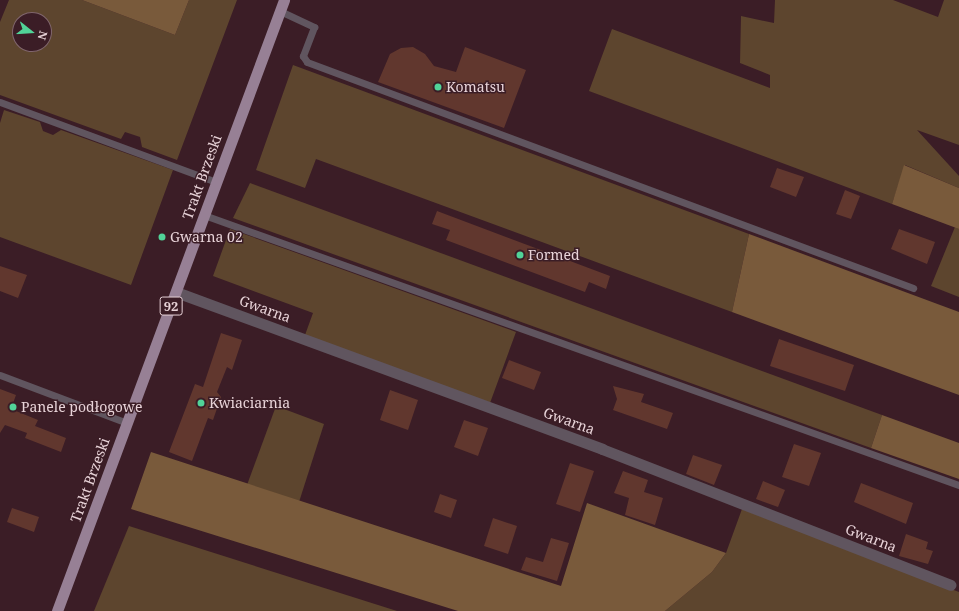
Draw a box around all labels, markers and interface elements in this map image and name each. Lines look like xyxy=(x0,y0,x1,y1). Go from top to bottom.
north arrow xyxy=(12,12,52,52)
text: N xyxy=(35,29,51,42)
place label: Komatsu xyxy=(446,79,505,95)
marker: Komatsu xyxy=(433,82,443,92)
street label: Trakt Brzeski xyxy=(179,132,225,222)
place label: Gwarna 02 xyxy=(170,229,243,245)
marker: Gwarna 02 xyxy=(157,232,167,242)
place label: Formed xyxy=(528,247,580,263)
marker: Formed xyxy=(515,250,525,260)
street label: Gwarna xyxy=(237,292,293,326)
road number: 92 xyxy=(159,295,183,317)
place label: Kwiaciarnia xyxy=(209,395,290,411)
marker: Kwiaciarnia xyxy=(196,398,206,408)
place label: Panele podłogowe xyxy=(21,399,142,415)
marker: Panele podłogowe xyxy=(8,402,18,412)
street label: Gwarna xyxy=(541,404,597,438)
street label: Trakt Brzeski xyxy=(67,435,113,525)
street label: Gwarna xyxy=(843,521,899,555)

